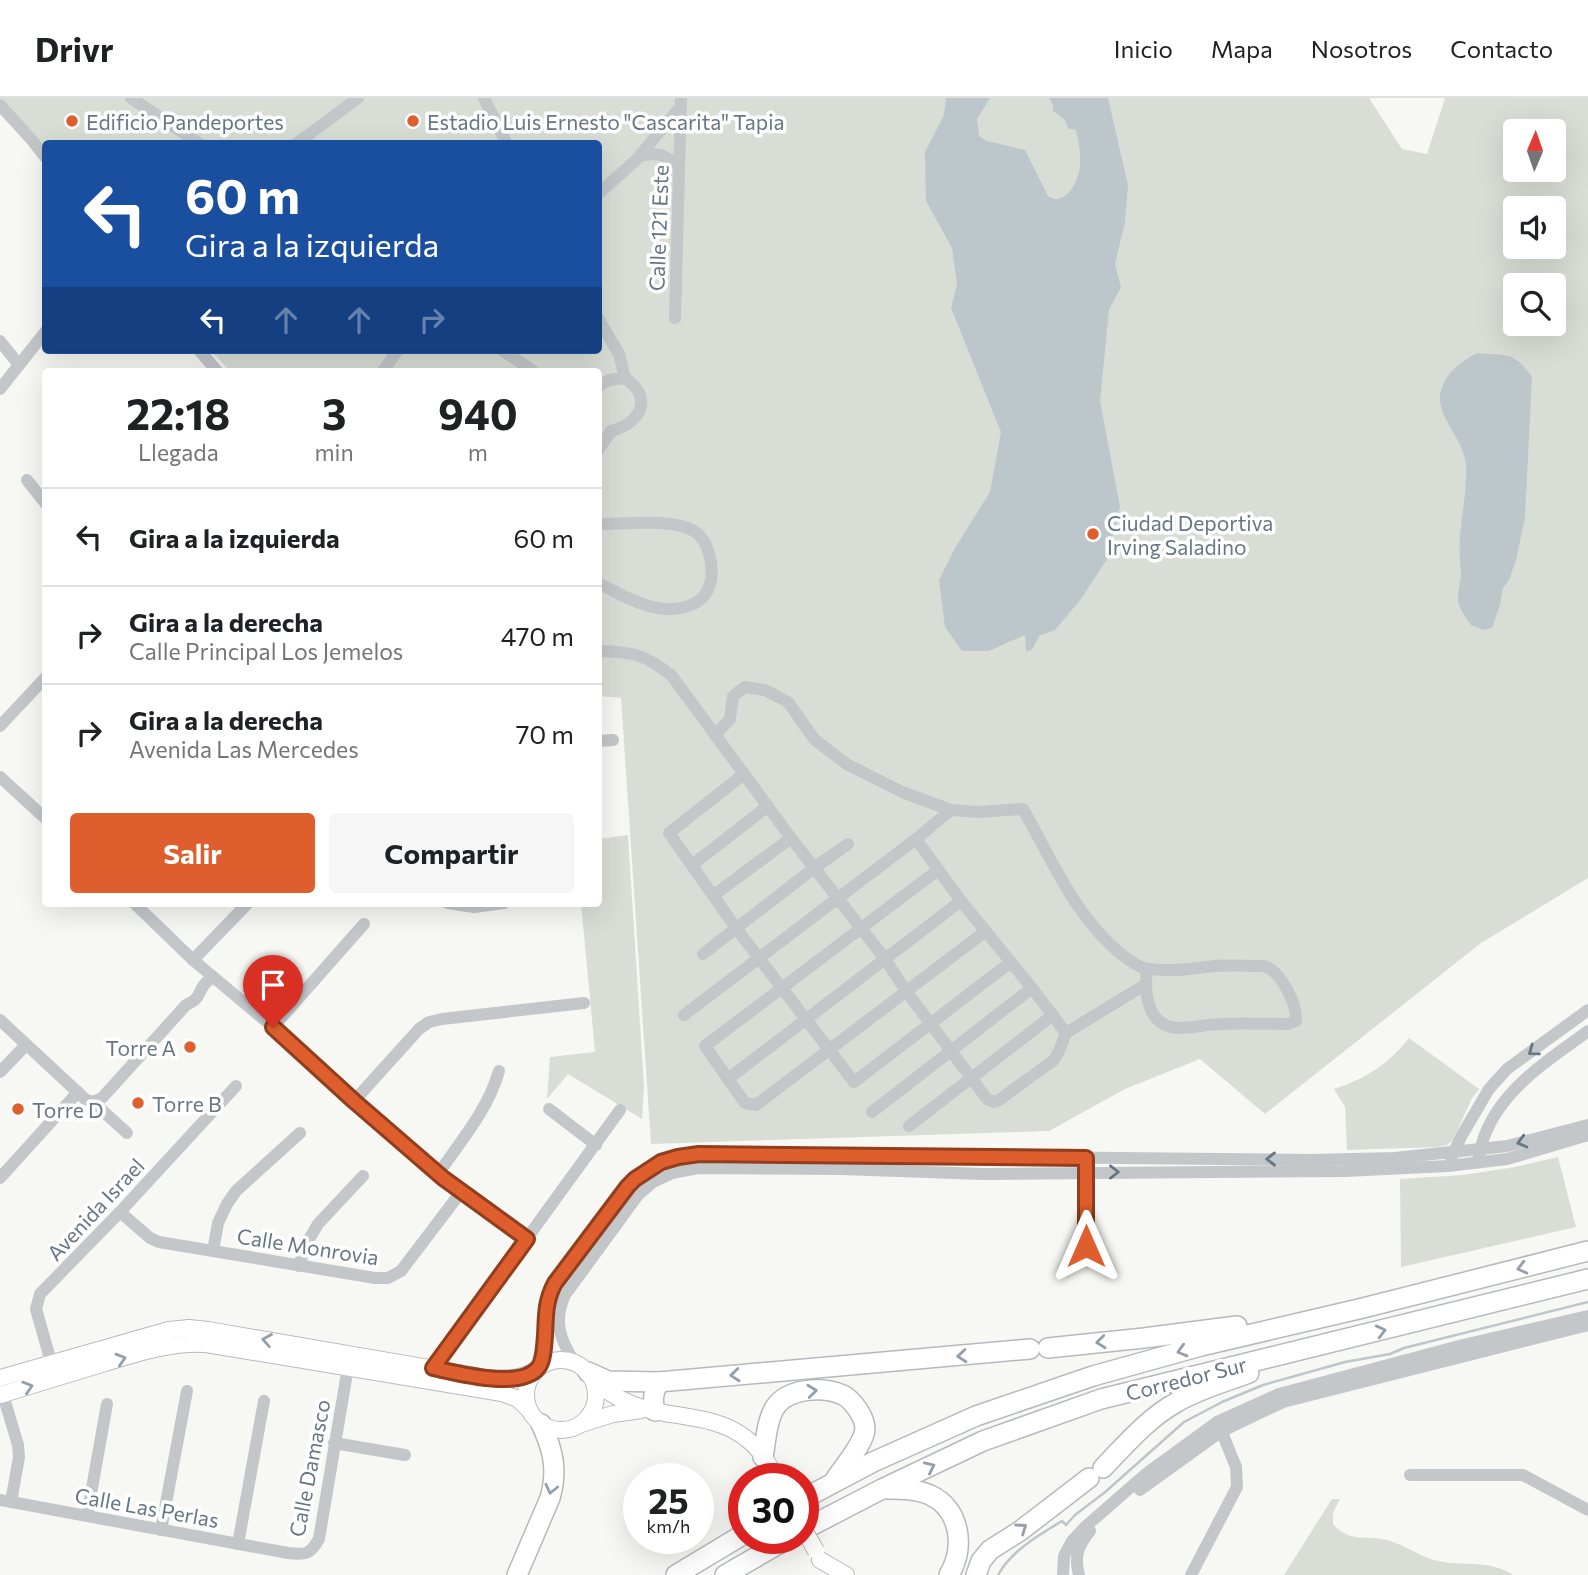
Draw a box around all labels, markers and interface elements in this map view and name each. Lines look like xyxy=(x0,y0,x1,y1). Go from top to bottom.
text: Drivr xyxy=(35,28,114,69)
text: Inicio xyxy=(1114,34,1173,63)
text: Mapa xyxy=(1211,34,1273,63)
text: Nosotros xyxy=(1311,34,1412,63)
text: Contacto xyxy=(1450,34,1553,63)
place label: Edificio Pandeportes xyxy=(86,109,284,134)
place label: Estadio Luis Ernesto "Cascarita" Tapia xyxy=(427,109,785,134)
marker: Edificio Pandeportes xyxy=(64,113,80,129)
marker: Estadio Luis Ernesto "Cascarita" Tapia xyxy=(405,113,421,129)
north arrow xyxy=(1503,119,1566,182)
map controls xyxy=(1503,119,1566,336)
text: 60 m xyxy=(185,164,300,224)
street label: Calle 121 Este xyxy=(643,165,673,291)
icon: left xyxy=(70,168,161,259)
button: sound xyxy=(1503,196,1566,259)
text: Gira a la izquierda xyxy=(185,224,439,264)
button: search xyxy=(1503,273,1566,336)
icon: left xyxy=(194,301,232,339)
icon: ahead xyxy=(267,301,305,339)
icon: ahead xyxy=(340,301,378,339)
icon: right xyxy=(413,301,451,339)
text: 22:18 xyxy=(126,387,230,439)
text: 3 xyxy=(322,387,346,439)
text: 940 xyxy=(438,387,518,439)
text: Llegada xyxy=(138,438,219,466)
text: min xyxy=(315,438,354,466)
text: m xyxy=(468,438,488,466)
place label: Ciudad Deportiva Irving Saladino xyxy=(1107,510,1273,559)
icon: left xyxy=(70,518,108,556)
text: Gira a la izquierda xyxy=(129,522,340,553)
text: 60 m xyxy=(514,522,574,553)
marker: Ciudad Deportiva Irving Saladino xyxy=(1085,526,1101,542)
text: Gira a la derecha xyxy=(129,606,323,637)
icon: right xyxy=(70,616,108,654)
text: 470 m xyxy=(501,620,574,651)
text: Calle Principal Los Jemelos xyxy=(129,637,403,665)
text: Gira a la derecha xyxy=(129,704,323,735)
icon: right xyxy=(70,714,108,752)
text: 70 m xyxy=(516,718,574,749)
text: Avenida Las Mercedes xyxy=(129,735,359,763)
button: Salir xyxy=(70,813,315,893)
button: Compartir xyxy=(329,813,574,893)
pin xyxy=(243,955,303,1027)
icon: arrive xyxy=(254,966,292,1004)
place label: Torre A xyxy=(106,1035,176,1060)
marker: Torre A xyxy=(182,1039,198,1055)
one-way arrow xyxy=(1528,1042,1541,1055)
place label: Torre B xyxy=(152,1091,221,1116)
marker: Torre B xyxy=(130,1095,146,1111)
place label: Torre D xyxy=(32,1097,103,1122)
marker: Torre D xyxy=(10,1101,26,1117)
one-way arrow xyxy=(1516,1134,1528,1148)
one-way arrow xyxy=(1265,1151,1276,1167)
street label: Avenida Israel xyxy=(41,1153,149,1265)
one-way arrow xyxy=(1110,1164,1120,1180)
position arrow xyxy=(1049,1209,1123,1283)
street label: Calle Monrovia xyxy=(235,1222,381,1270)
one-way arrow xyxy=(1516,1260,1528,1274)
one-way arrow xyxy=(1375,1325,1387,1339)
one-way arrow xyxy=(261,1333,273,1348)
one-way arrow xyxy=(1095,1334,1106,1349)
one-way arrow xyxy=(1176,1343,1188,1357)
one-way arrow xyxy=(956,1348,967,1363)
street label: Corredor Sur xyxy=(1123,1351,1249,1405)
one-way arrow xyxy=(115,1352,127,1367)
one-way arrow xyxy=(730,1367,741,1382)
one-way arrow xyxy=(22,1380,34,1395)
one-way arrow xyxy=(806,1384,818,1399)
street label: Calle Damasco xyxy=(283,1397,335,1539)
one-way arrow xyxy=(923,1461,935,1475)
speed limit sign: 30 xyxy=(728,1463,819,1554)
text: 25 xyxy=(648,1478,689,1521)
street label: Calle Las Perlas xyxy=(73,1482,221,1532)
one-way arrow xyxy=(545,1483,560,1495)
text: km/h xyxy=(647,1515,690,1537)
one-way arrow xyxy=(1014,1524,1027,1536)

